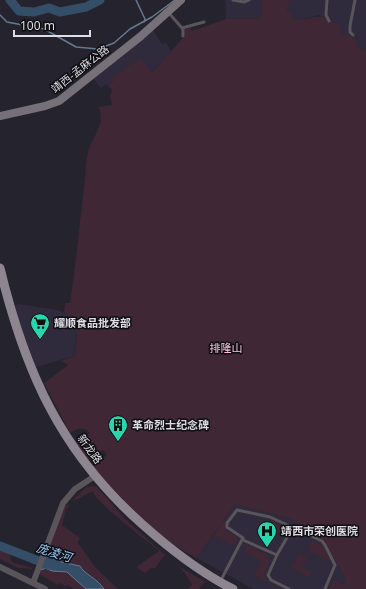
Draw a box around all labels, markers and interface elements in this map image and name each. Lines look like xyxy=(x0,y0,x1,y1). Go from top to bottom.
scale bar xyxy=(14,12,90,38)
text: 100 m xyxy=(20,17,55,34)
street label: 靖西-孟麻公路 xyxy=(48,41,112,96)
supermarket icon: 耀顺食品批发部 xyxy=(29,312,51,340)
place label: 耀顺食品批发部 xyxy=(54,315,131,330)
park label: 排隆山 xyxy=(210,340,243,355)
building icon: 革命烈士纪念碑 xyxy=(107,414,129,442)
place label: 革命烈士纪念碑 xyxy=(132,417,209,432)
street label: 新龙路 xyxy=(75,431,106,466)
hospital icon: 靖西市荣创医院 xyxy=(256,520,278,548)
place label: 靖西市荣创医院 xyxy=(281,523,358,538)
water label: 庞凌河 xyxy=(34,539,76,566)

